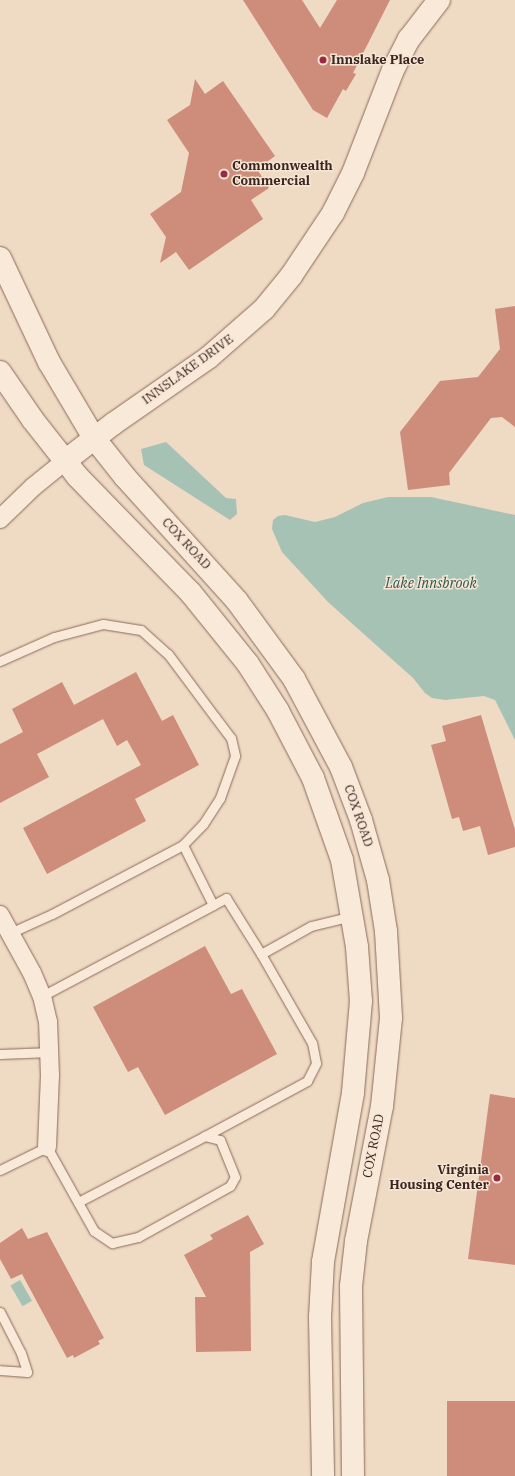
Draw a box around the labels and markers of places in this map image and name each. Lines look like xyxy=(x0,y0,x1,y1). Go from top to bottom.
place label: Innslake Place xyxy=(331,52,424,68)
marker: Innslake Place xyxy=(318,55,328,65)
place label: Commonwealth Commercial xyxy=(232,159,333,190)
marker: Commonwealth Commercial xyxy=(219,169,229,179)
place label: Virginia Housing Center xyxy=(389,1163,489,1194)
marker: Virginia Housing Center xyxy=(492,1173,502,1183)

